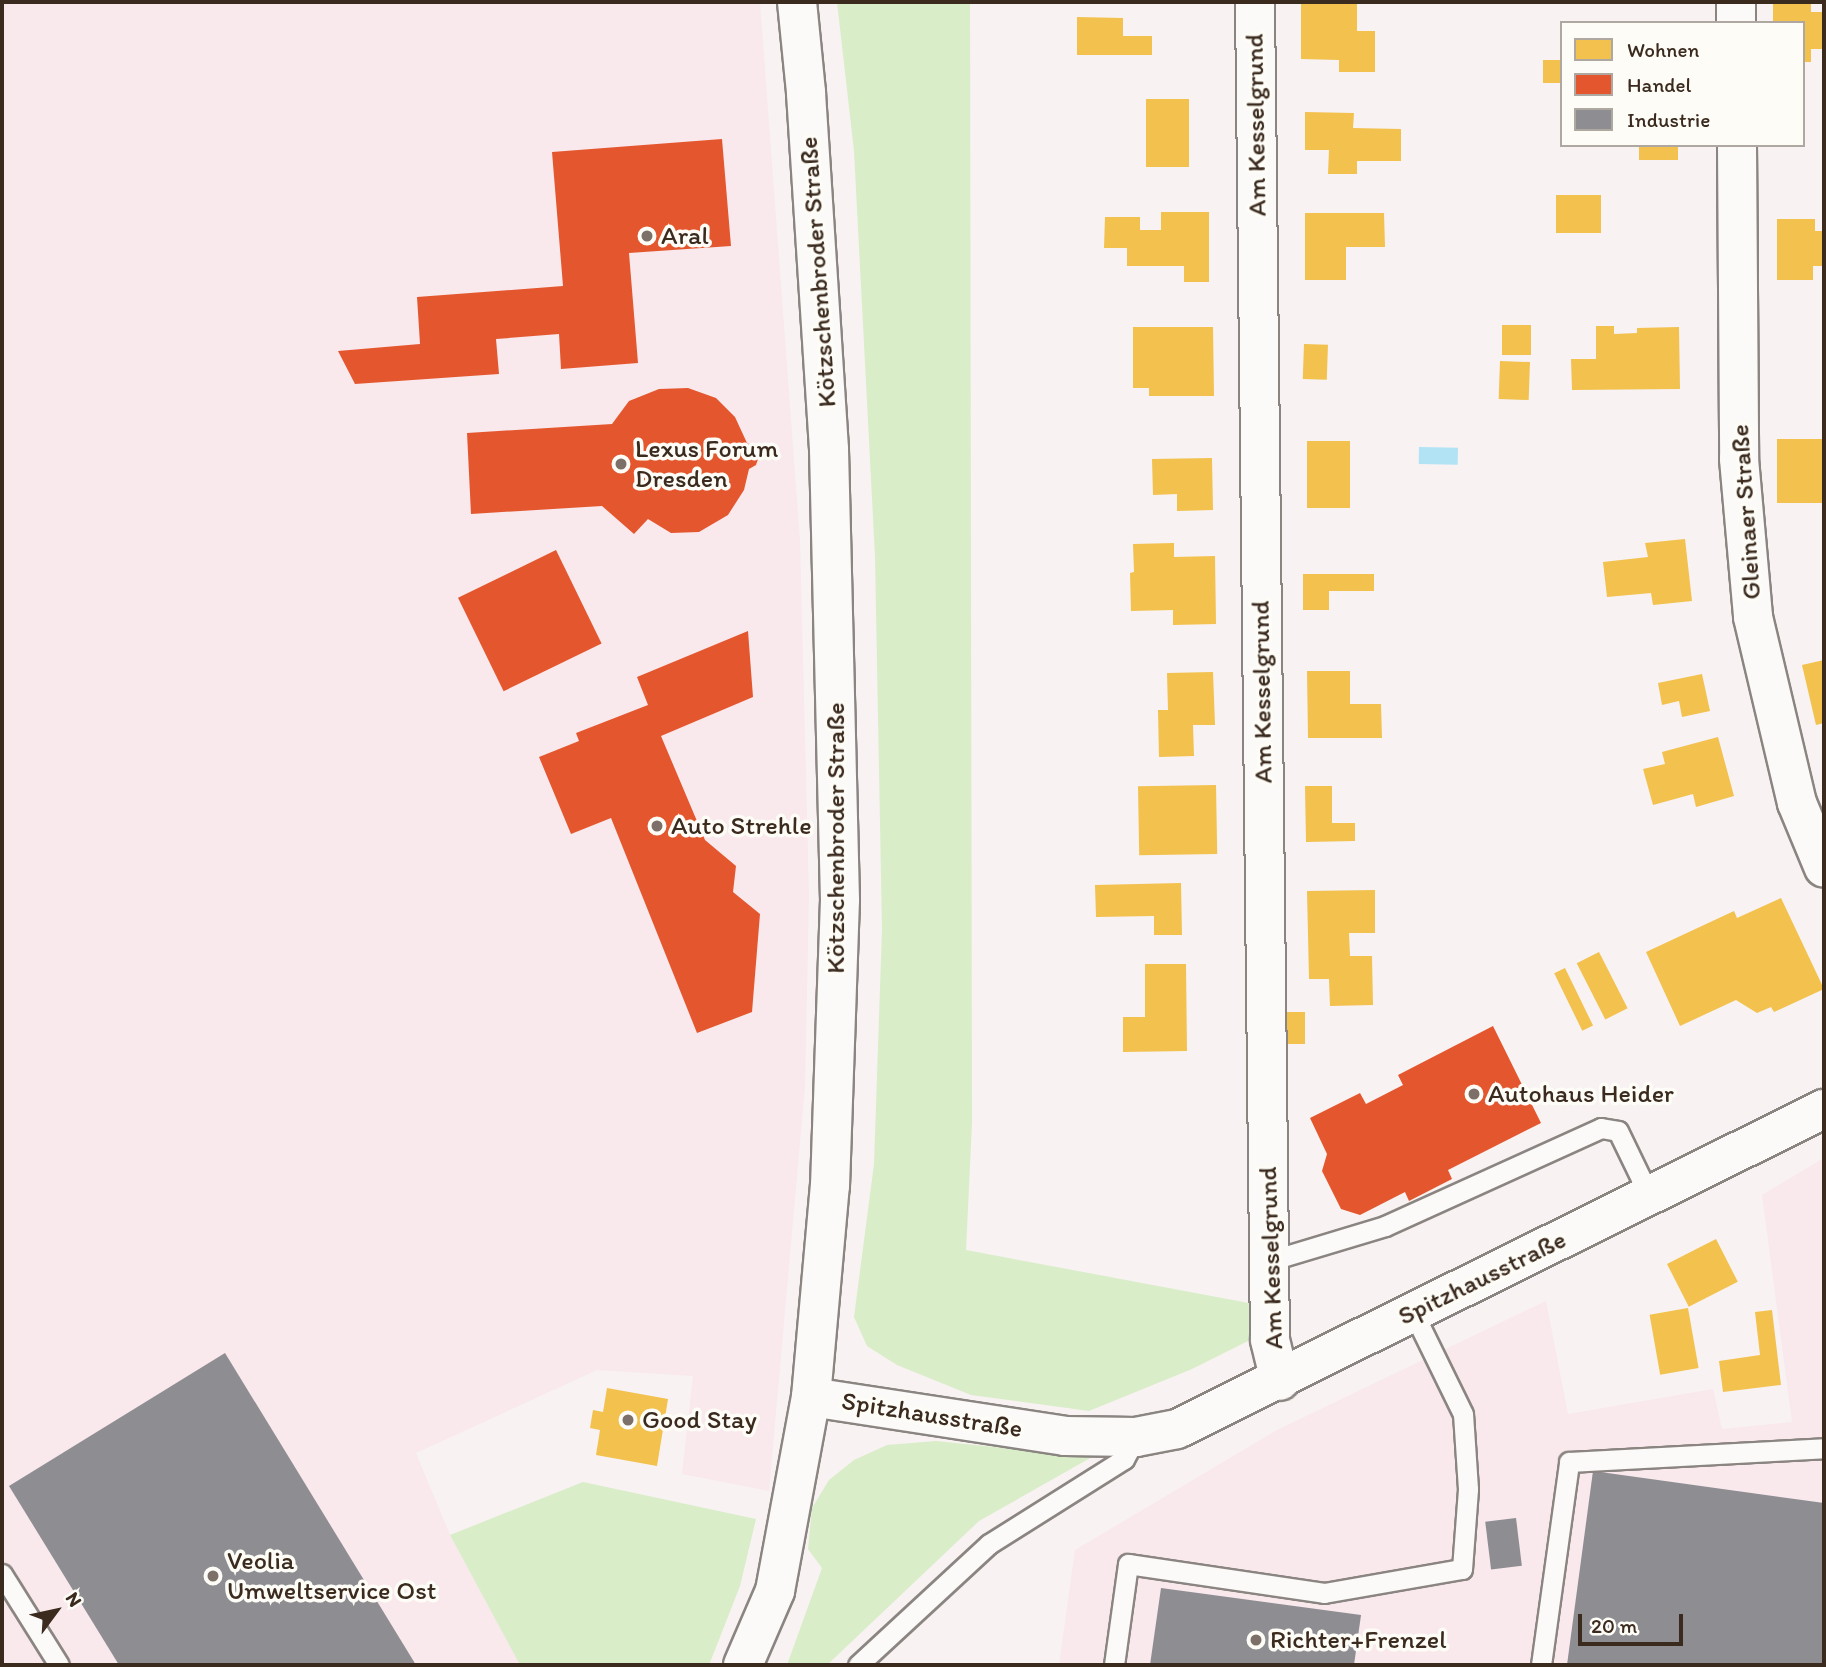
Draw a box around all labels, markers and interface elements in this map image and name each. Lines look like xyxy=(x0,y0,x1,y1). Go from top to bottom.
legend xyxy=(1560,21,1805,147)
street label: Am Kesselgrund xyxy=(1239,33,1273,217)
text: Wohnen xyxy=(1627,37,1699,62)
text: Handel xyxy=(1627,72,1692,97)
text: Industrie xyxy=(1627,107,1710,132)
street label: Kötzschenbroder Straße xyxy=(793,136,843,408)
place label: Aral xyxy=(661,220,709,252)
marker: Aral xyxy=(639,228,655,244)
street label: Gleinaer Straße xyxy=(1724,423,1768,601)
place label: Lexus Forum Dresden xyxy=(635,433,776,494)
marker: Lexus Forum Dresden xyxy=(613,456,629,472)
street label: Am Kesselgrund xyxy=(1245,600,1279,784)
street label: Kötzschenbroder Straße xyxy=(820,703,852,973)
place label: Auto Strehle xyxy=(671,810,811,842)
marker: Auto Strehle xyxy=(649,818,665,834)
place label: Autohaus Heider xyxy=(1488,1078,1674,1110)
marker: Autohaus Heider xyxy=(1466,1086,1482,1102)
street label: Am Kesselgrund xyxy=(1252,1166,1290,1350)
street label: Spitzhausstraße xyxy=(1393,1224,1571,1332)
street label: Spitzhausstraße xyxy=(839,1385,1025,1445)
place label: Good Stay xyxy=(642,1404,757,1436)
marker: Good Stay xyxy=(620,1412,636,1428)
place label: Veolia Umweltservice Ost xyxy=(227,1545,436,1606)
marker: Veolia Umweltservice Ost xyxy=(205,1568,221,1584)
north arrow xyxy=(21,1576,91,1646)
text: N xyxy=(61,1588,87,1611)
scale bar xyxy=(1581,1600,1686,1644)
text: 20 m xyxy=(1591,1613,1637,1638)
place label: Richter+Frenzel xyxy=(1270,1624,1446,1656)
marker: Richter+Frenzel xyxy=(1248,1632,1264,1648)

